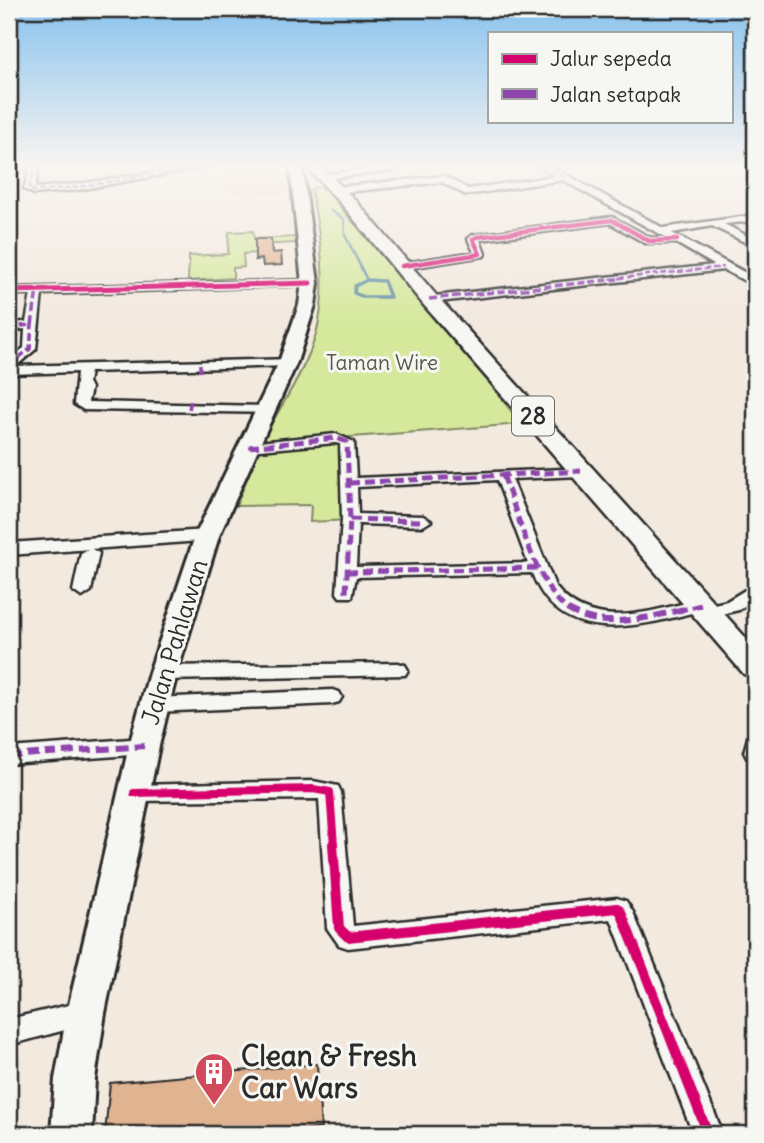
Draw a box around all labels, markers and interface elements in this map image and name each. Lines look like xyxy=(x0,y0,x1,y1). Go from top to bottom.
legend xyxy=(488,32,732,122)
text: Jalur sepeda xyxy=(550,45,672,72)
text: Jalan setapak xyxy=(550,81,681,108)
park label: Taman Wire xyxy=(326,349,438,376)
road number: 28 xyxy=(512,396,554,436)
street label: Jalan Pahlawan xyxy=(135,555,213,728)
place label: Clean & Fresh Car Wars xyxy=(241,1038,417,1106)
building icon: Clean & Fresh Car Wars xyxy=(193,1051,235,1106)

